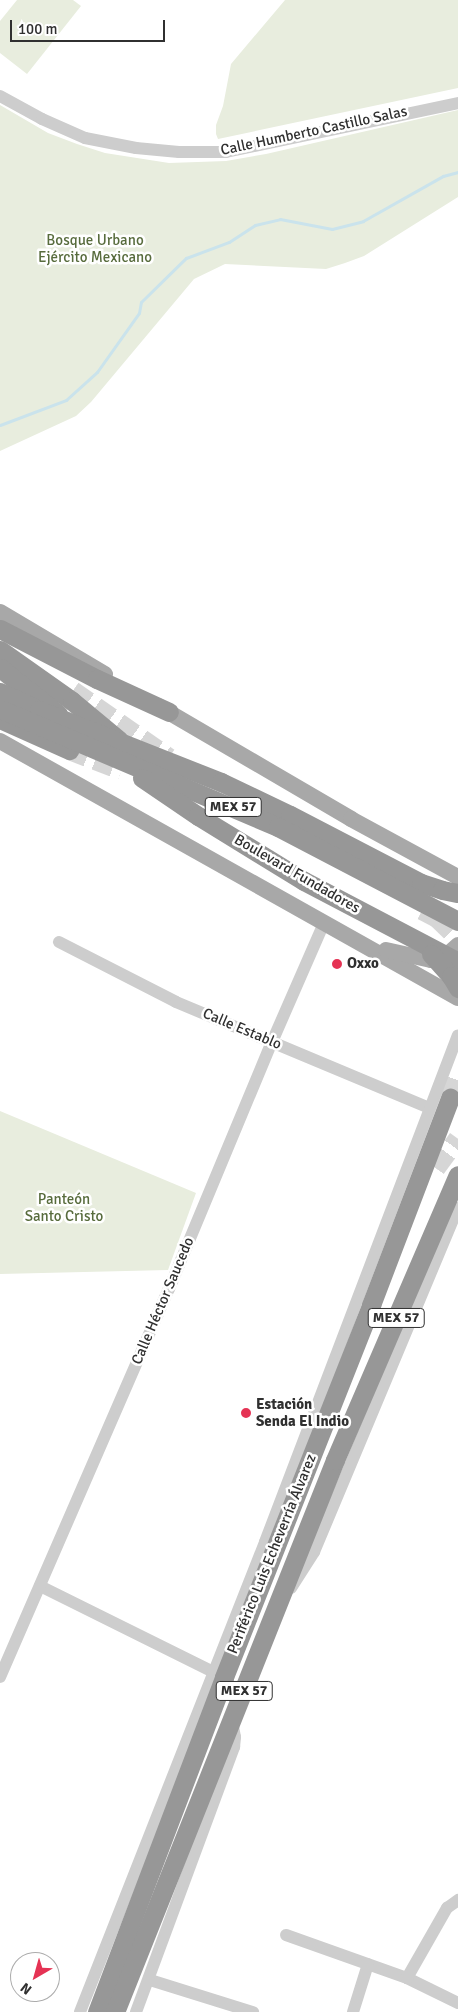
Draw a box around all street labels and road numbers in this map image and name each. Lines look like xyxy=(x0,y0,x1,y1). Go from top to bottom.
street label: Calle Humberto Castillo Salas xyxy=(219,102,409,160)
road number: MEX 57 xyxy=(204,796,262,819)
street label: Boulevard Fundadores xyxy=(231,831,363,917)
street label: Calle Establo xyxy=(200,1004,284,1054)
street label: Calle Héctor Saucedo xyxy=(128,1235,198,1367)
road number: MEX 57 xyxy=(367,1306,425,1330)
street label: Periférico Luis Echeverría Álvarez xyxy=(224,1452,320,1656)
road number: MEX 57 xyxy=(215,1680,273,1702)

